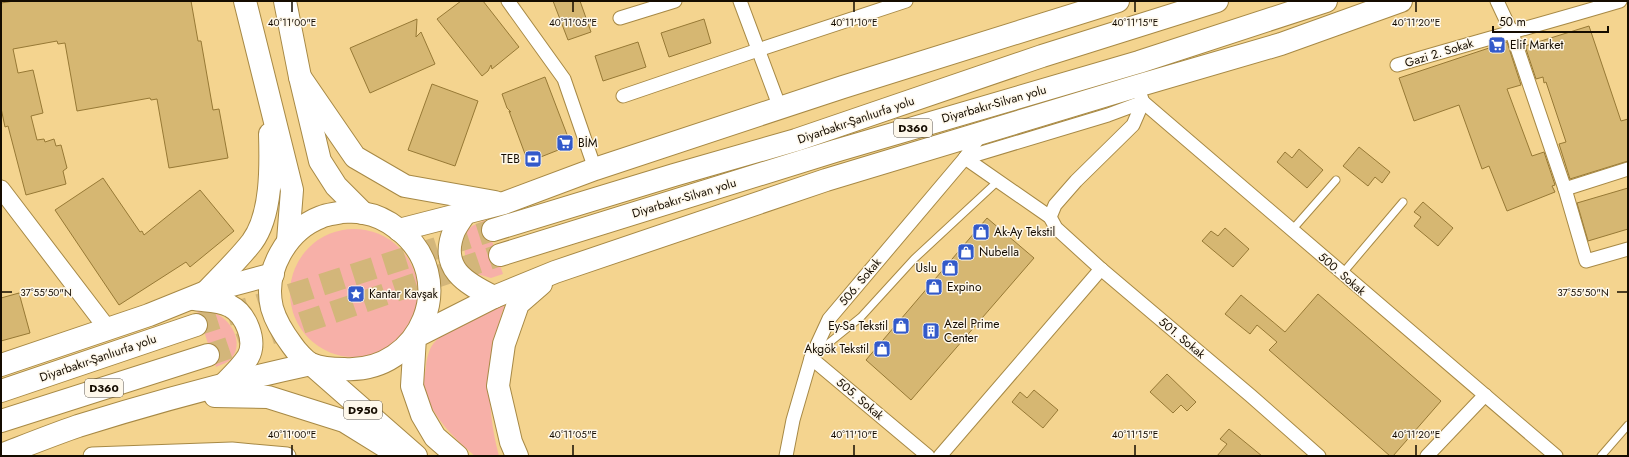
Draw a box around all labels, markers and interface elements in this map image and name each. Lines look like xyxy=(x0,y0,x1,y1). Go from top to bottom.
scale bar xyxy=(1493,8,1608,34)
text: 50 m xyxy=(1499,13,1526,31)
text: 40°11'00"E xyxy=(268,15,316,30)
text: 40°11'05"E xyxy=(549,15,597,30)
text: 40°11'10"E xyxy=(830,15,878,30)
text: 40°11'15"E xyxy=(1112,15,1158,30)
text: 40°11'20"E xyxy=(1392,15,1440,30)
street label: Gazi 2. Sokak xyxy=(1403,34,1476,72)
supermarket icon: Elif Market xyxy=(1487,35,1507,55)
place label: Elif Market xyxy=(1510,36,1563,54)
street label: Diyarbakır-Silvan yolu xyxy=(940,80,1048,128)
street label: Diyarbakır-Şanlıurfa yolu xyxy=(795,92,917,148)
road number: D360 xyxy=(894,119,932,137)
supermarket icon: BİM xyxy=(555,133,575,153)
place label: BİM xyxy=(578,134,598,152)
bank icon: TEB xyxy=(523,149,543,169)
place label: TEB xyxy=(501,150,520,168)
street label: Diyarbakır-Silvan yolu xyxy=(630,174,738,222)
shop icon: Ak-Ay Tekstil xyxy=(971,222,991,242)
place label: Ak-Ay Tekstil xyxy=(994,223,1055,241)
shop icon: Nubella xyxy=(956,242,976,262)
place label: Nubella xyxy=(979,243,1019,261)
street label: 500. Sokak xyxy=(1314,248,1370,300)
street label: 506. Sokak xyxy=(835,254,886,310)
shop icon: Uslu xyxy=(940,258,960,278)
place label: Uslu xyxy=(916,259,937,277)
shop icon: Expino xyxy=(924,277,944,297)
place label: Expino xyxy=(947,278,982,296)
place icon: Kantar Kavşak xyxy=(346,284,366,304)
text: 37°55'50"N xyxy=(20,285,72,300)
place label: Kantar Kavşak xyxy=(369,285,439,303)
text: 37°55'50"N xyxy=(1557,285,1609,300)
street label: 501. Sokak xyxy=(1155,313,1210,363)
place label: Azel Prime Center xyxy=(944,315,1000,347)
shop icon: Ey-Sa Tekstil xyxy=(891,316,911,336)
place label: Ey-Sa Tekstil xyxy=(828,317,888,335)
building icon: Azel Prime Center xyxy=(921,321,941,341)
street label: Diyarbakır-Şanlıurfa yolu xyxy=(37,330,159,386)
shop icon: Akgök Tekstil xyxy=(872,339,892,359)
place label: Akgök Tekstil xyxy=(804,340,869,358)
street label: 505. Sokak xyxy=(832,374,888,425)
road number: D360 xyxy=(85,379,123,397)
road number: D950 xyxy=(344,401,382,419)
text: 40°11'00"E xyxy=(268,427,316,442)
text: 40°11'05"E xyxy=(549,427,597,442)
text: 40°11'10"E xyxy=(830,427,878,442)
text: 40°11'15"E xyxy=(1112,427,1158,442)
text: 40°11'20"E xyxy=(1392,427,1440,442)

